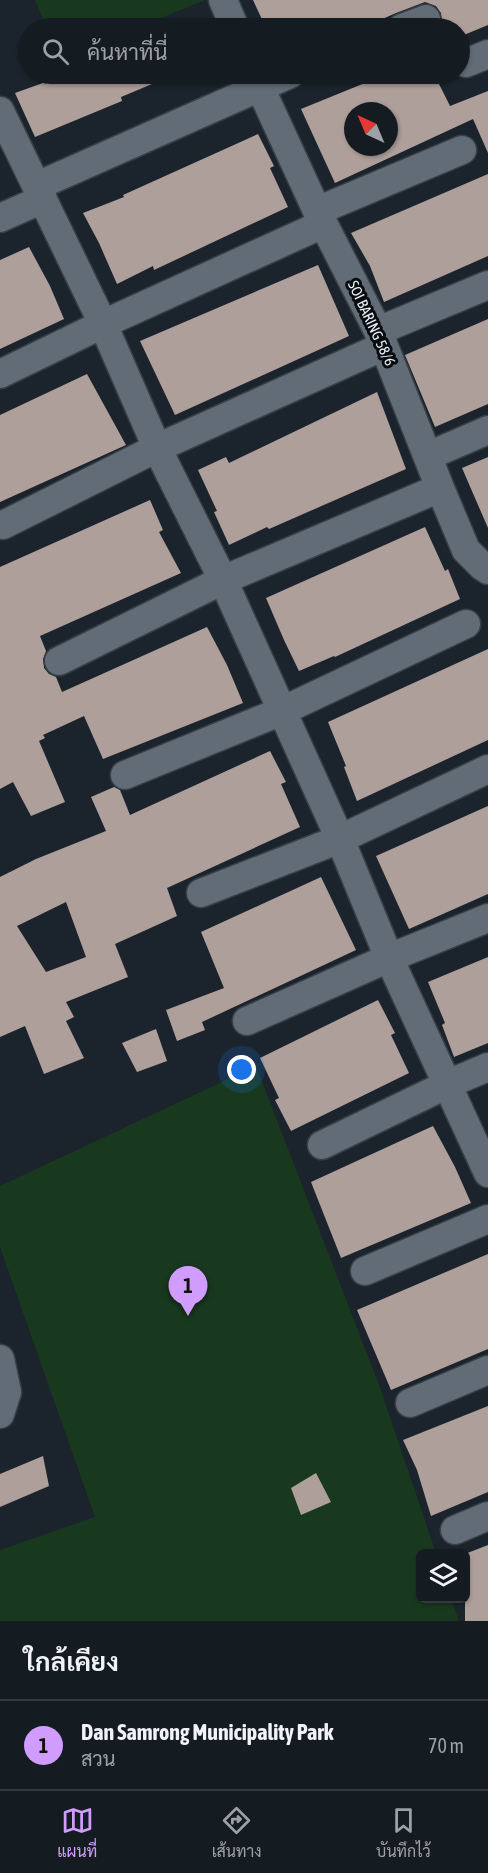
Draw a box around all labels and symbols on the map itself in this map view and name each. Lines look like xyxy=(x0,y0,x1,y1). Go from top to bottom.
north arrow xyxy=(344,102,398,156)
street label: SOI BARING 58/6 xyxy=(345,278,399,368)
your location xyxy=(227,1055,256,1084)
pin: 1 xyxy=(168,1266,207,1316)

